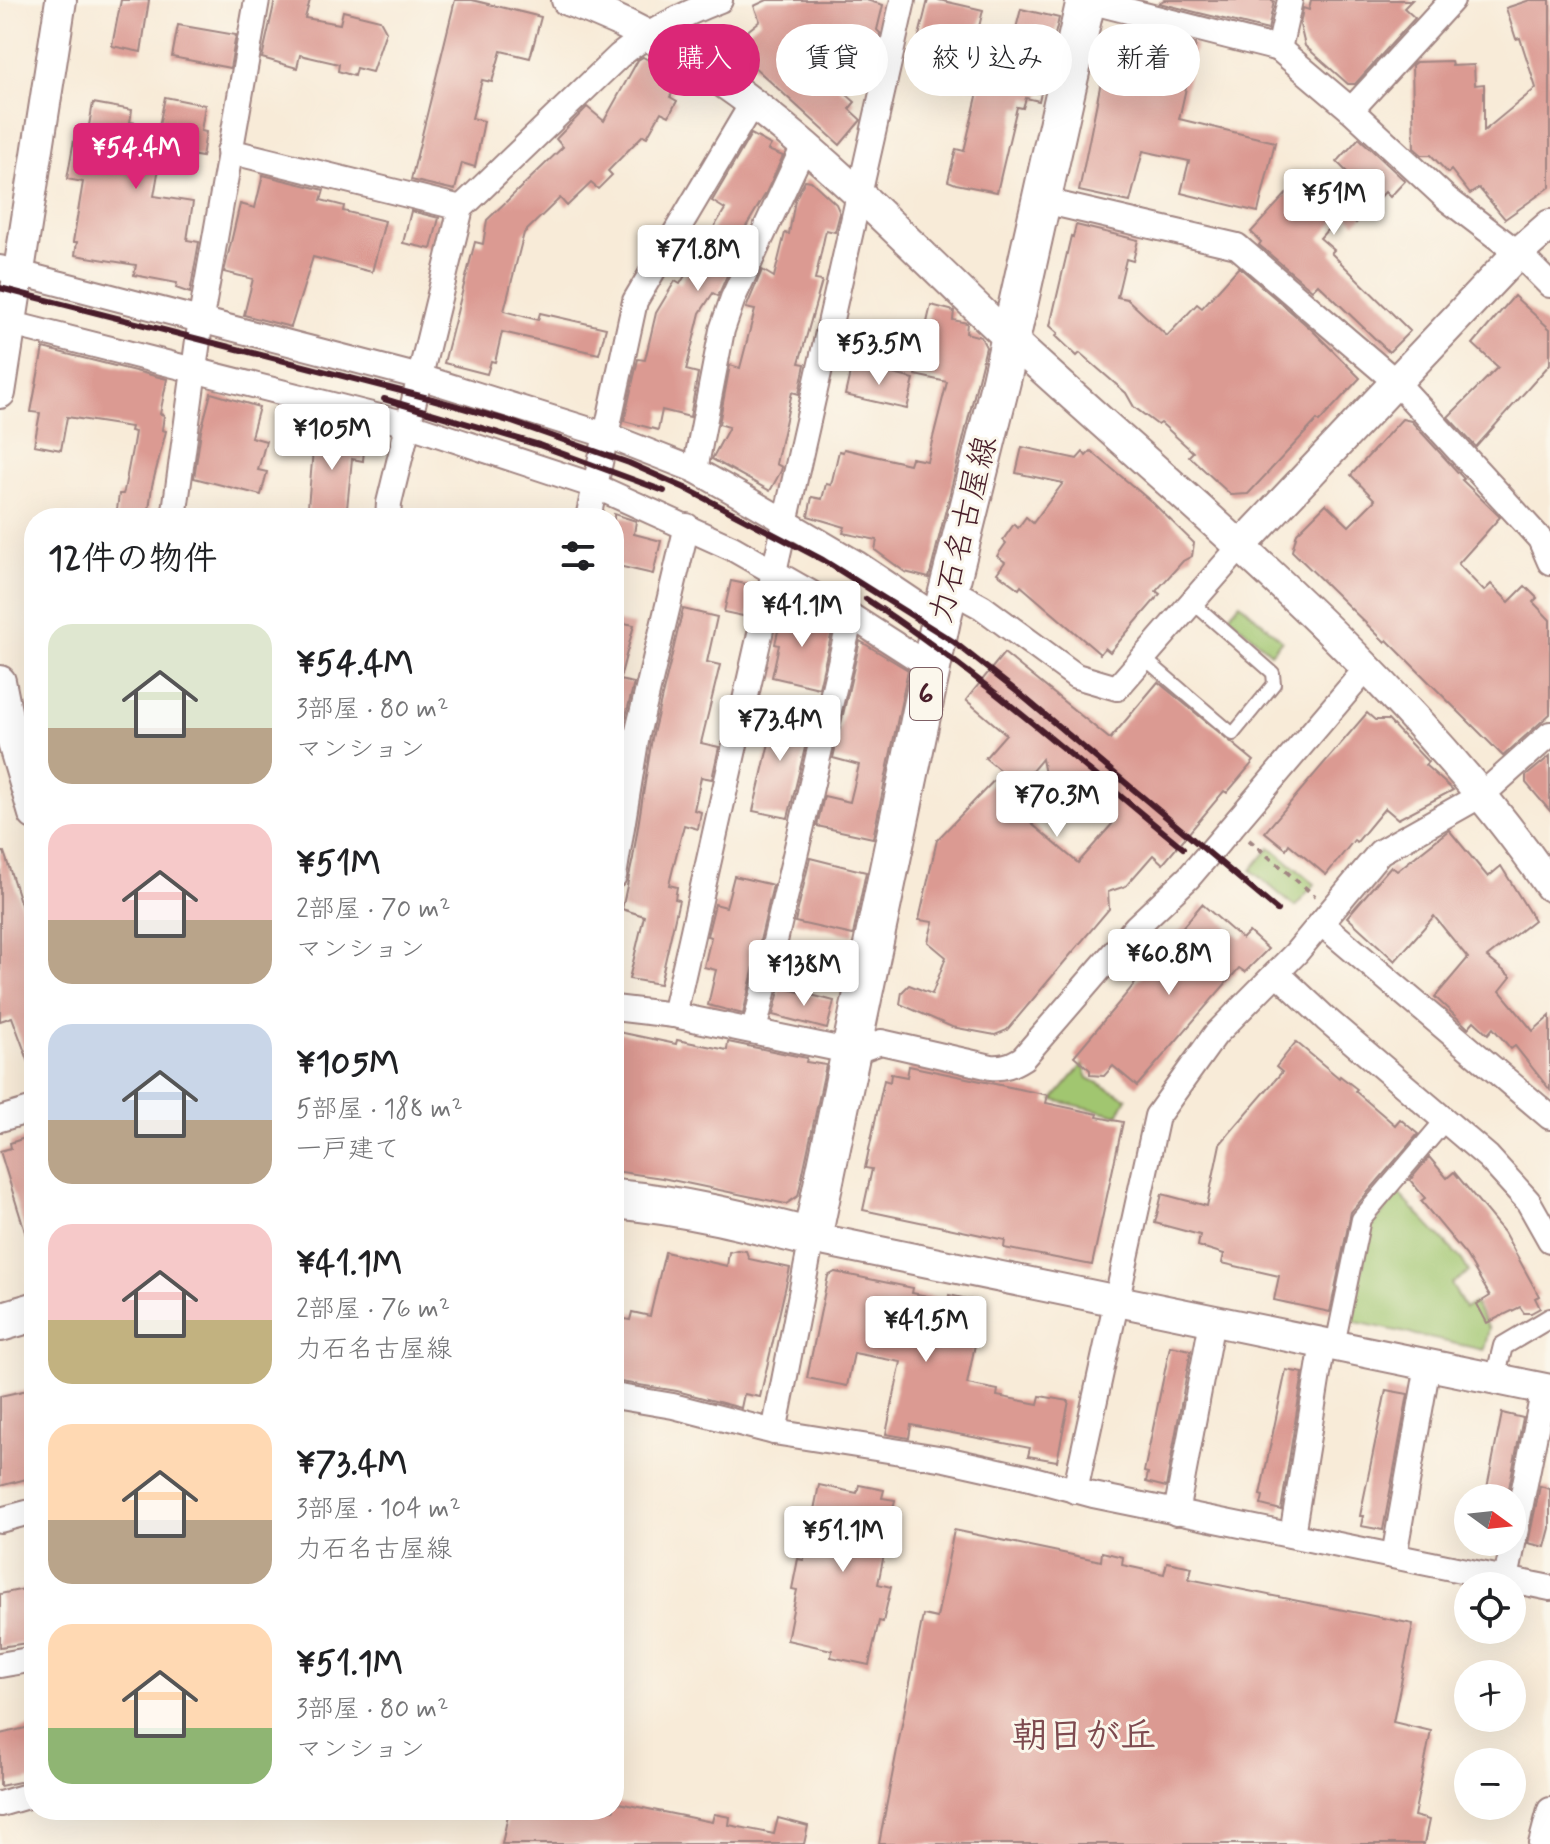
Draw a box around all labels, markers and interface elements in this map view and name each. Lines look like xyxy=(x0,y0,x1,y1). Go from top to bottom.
chip: 購入 xyxy=(648,24,760,96)
chip: 賃貸 xyxy=(776,24,888,96)
chip: 絞り込み xyxy=(904,24,1072,96)
chip: 新着 xyxy=(1088,24,1200,96)
pin: ¥54.4M xyxy=(71,123,201,191)
text: ¥54.4M xyxy=(91,132,181,166)
pin: ¥51M xyxy=(1287,169,1381,237)
text: ¥51M xyxy=(1302,178,1366,212)
pin: ¥71.8M xyxy=(633,225,763,293)
text: ¥71.8M xyxy=(656,234,740,268)
pin: ¥53.5M xyxy=(814,319,944,387)
text: ¥53.5M xyxy=(836,328,922,362)
pin: ¥105M xyxy=(276,404,388,472)
text: ¥105M xyxy=(293,413,371,447)
street label: 力石名古屋線 xyxy=(920,432,1008,628)
icon: filters xyxy=(556,534,600,578)
text: 12件の物件 xyxy=(48,537,217,582)
pin: ¥41.1M xyxy=(737,581,867,649)
text: ¥41.1M xyxy=(761,590,843,624)
text: ¥54.4M xyxy=(296,642,413,687)
icon: home xyxy=(112,656,208,752)
road number: 6 xyxy=(910,668,942,720)
text: 3部屋 · 80 m² xyxy=(296,693,449,727)
pin: ¥73.4M xyxy=(715,695,845,763)
text: ¥73.4M xyxy=(737,704,823,738)
text: マンション xyxy=(296,733,425,767)
pin: ¥70.3M xyxy=(992,771,1122,839)
text: ¥70.3M xyxy=(1014,780,1100,814)
text: ¥51M xyxy=(296,842,380,887)
icon: home xyxy=(112,856,208,952)
text: 2部屋 · 70 m² xyxy=(296,893,451,927)
pin: ¥60.8M xyxy=(1104,929,1234,997)
text: マンション xyxy=(296,933,425,967)
text: ¥60.8M xyxy=(1126,938,1212,972)
pin: ¥138M xyxy=(748,940,860,1008)
text: ¥138M xyxy=(767,949,841,983)
text: ¥105M xyxy=(296,1042,399,1087)
icon: home xyxy=(112,1056,208,1152)
text: 5部屋 · 188 m² xyxy=(296,1093,463,1127)
text: 一戸建て xyxy=(296,1133,400,1167)
text: ¥41.1M xyxy=(296,1242,402,1287)
icon: home xyxy=(112,1256,208,1352)
text: 2部屋 · 76 m² xyxy=(296,1293,450,1327)
pin: ¥41.5M xyxy=(861,1296,991,1364)
text: ¥41.5M xyxy=(883,1305,969,1339)
text: 力石名古屋線 xyxy=(296,1333,452,1367)
text: ¥73.4M xyxy=(296,1442,407,1487)
icon: home xyxy=(112,1456,208,1552)
north arrow xyxy=(1454,1484,1526,1556)
map controls xyxy=(1454,1484,1526,1820)
text: 3部屋 · 104 m² xyxy=(296,1493,461,1527)
pin: ¥51.1M xyxy=(778,1506,908,1574)
text: ¥51.1M xyxy=(802,1515,884,1549)
text: 力石名古屋線 xyxy=(296,1533,452,1567)
button: locate xyxy=(1454,1572,1526,1644)
text: ¥51.1M xyxy=(296,1642,403,1687)
icon: home xyxy=(112,1656,208,1752)
button: + xyxy=(1454,1660,1526,1732)
text: 3部屋 · 80 m² xyxy=(296,1693,449,1727)
district label: 朝日が丘 xyxy=(1012,1714,1156,1761)
text: マンション xyxy=(296,1733,425,1767)
button: − xyxy=(1454,1748,1526,1820)

